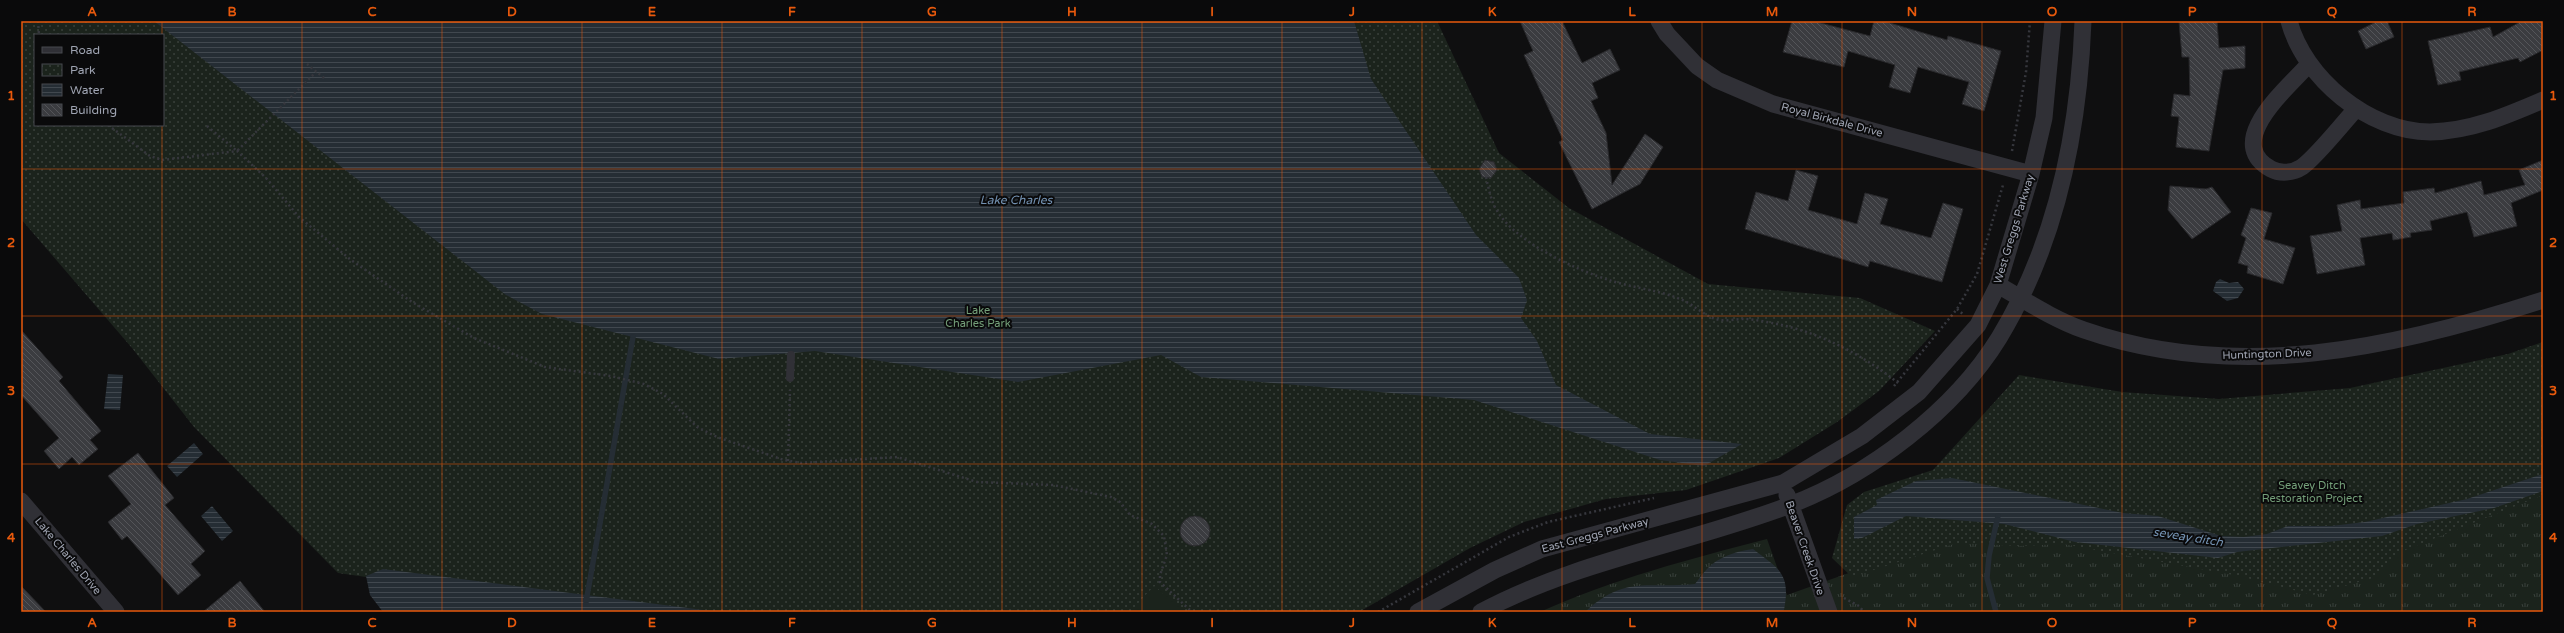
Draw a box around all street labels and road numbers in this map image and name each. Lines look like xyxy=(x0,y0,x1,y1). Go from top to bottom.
street label: Royal Birkdale Drive xyxy=(1780,100,1884,140)
street label: West Greggs Parkway xyxy=(1991,173,2037,285)
street label: Huntington Drive xyxy=(2222,346,2312,362)
street label: Beaver Creek Drive xyxy=(1783,499,1827,597)
street label: East Greggs Parkway xyxy=(1540,514,1650,556)
street label: Lake Charles Drive xyxy=(32,515,104,597)

